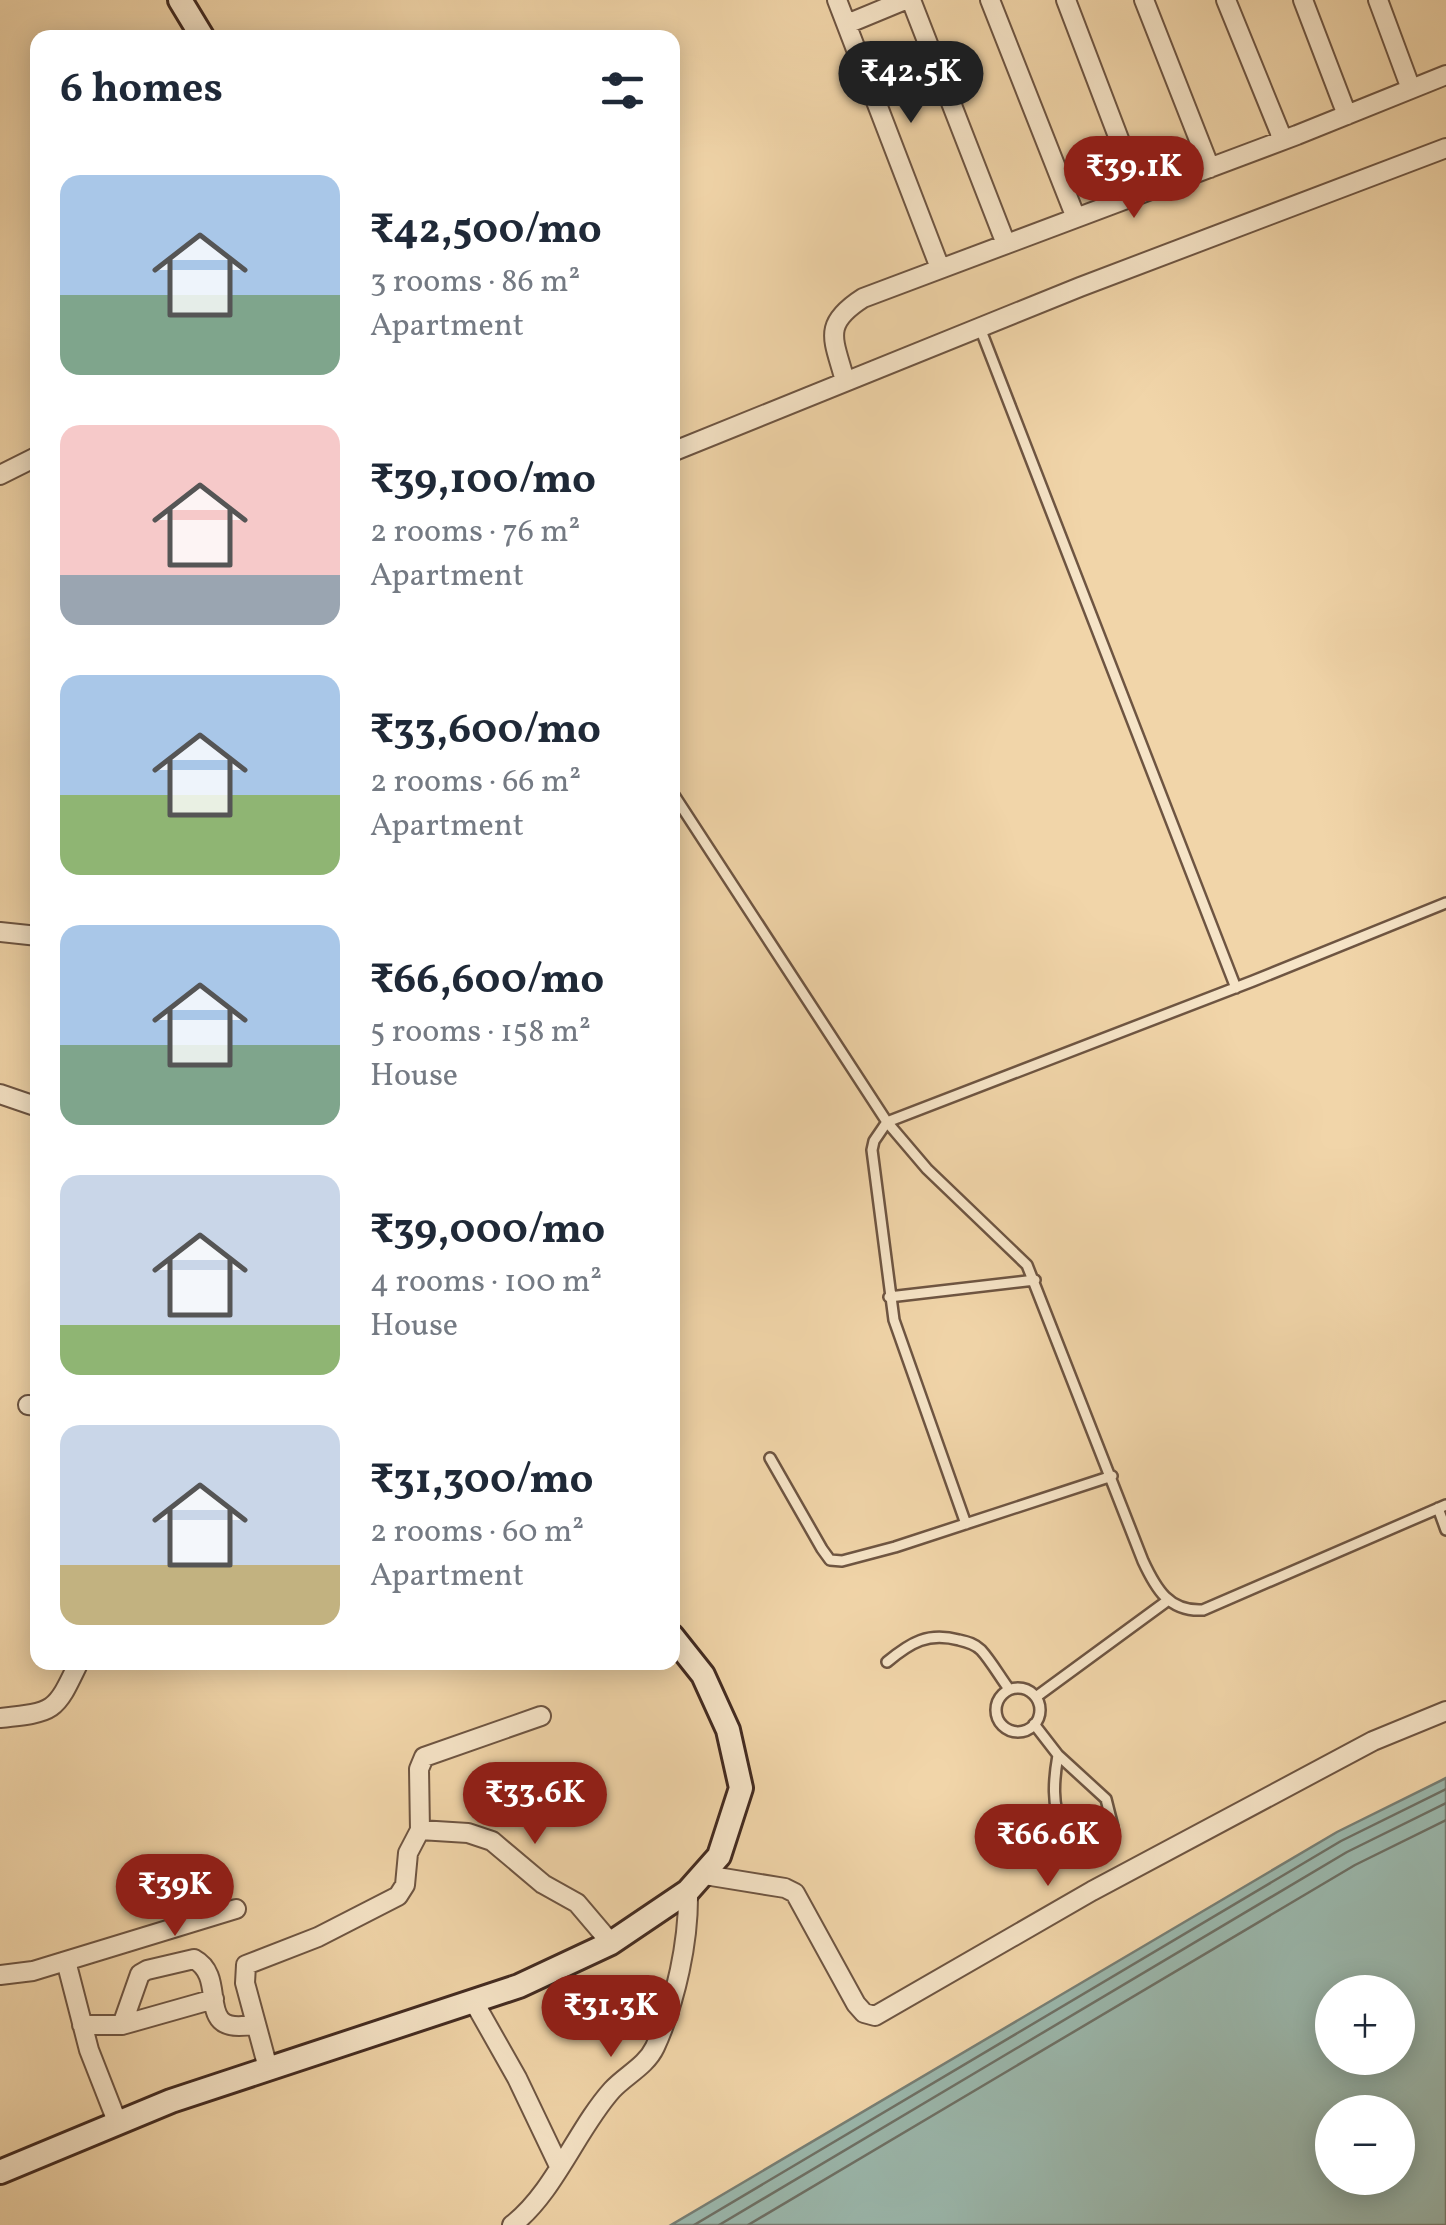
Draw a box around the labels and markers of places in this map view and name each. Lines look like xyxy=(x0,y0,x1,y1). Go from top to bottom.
pin: ₹42.5K xyxy=(830,41,992,126)
pin: ₹39.1K xyxy=(1053,136,1215,221)
pin: ₹33.6K xyxy=(454,1762,616,1847)
pin: ₹66.6K xyxy=(967,1804,1129,1889)
pin: ₹39K xyxy=(116,1854,234,1939)
pin: ₹31.3K xyxy=(530,1975,692,2060)

